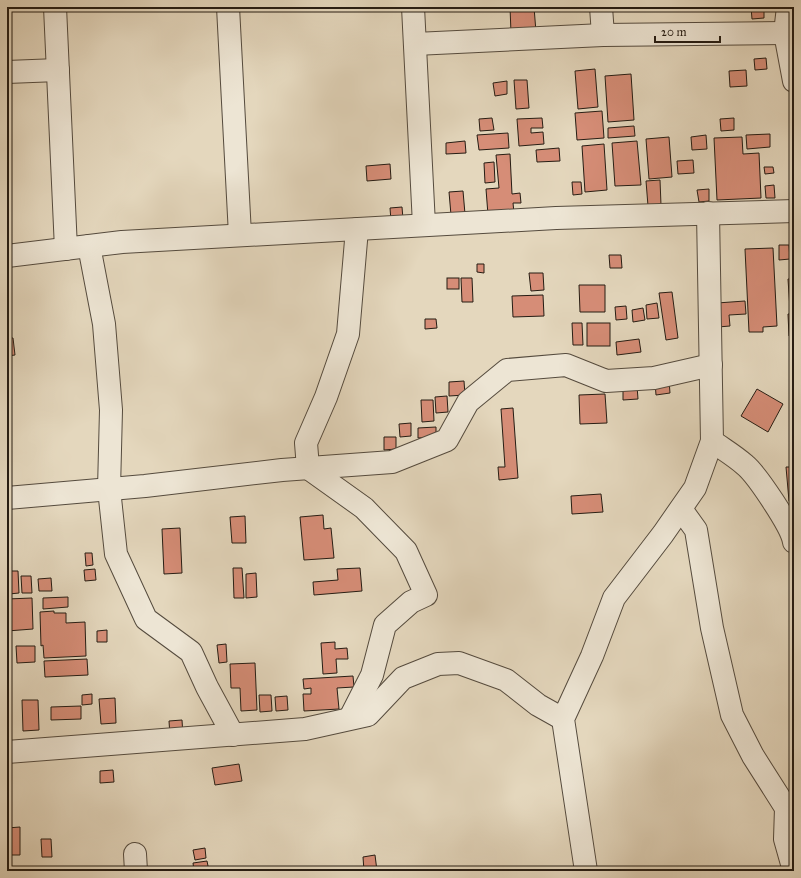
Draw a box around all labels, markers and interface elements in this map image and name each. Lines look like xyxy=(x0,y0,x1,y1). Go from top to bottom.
scale bar xyxy=(655,18,720,44)
text: 20 m xyxy=(661,25,687,39)

